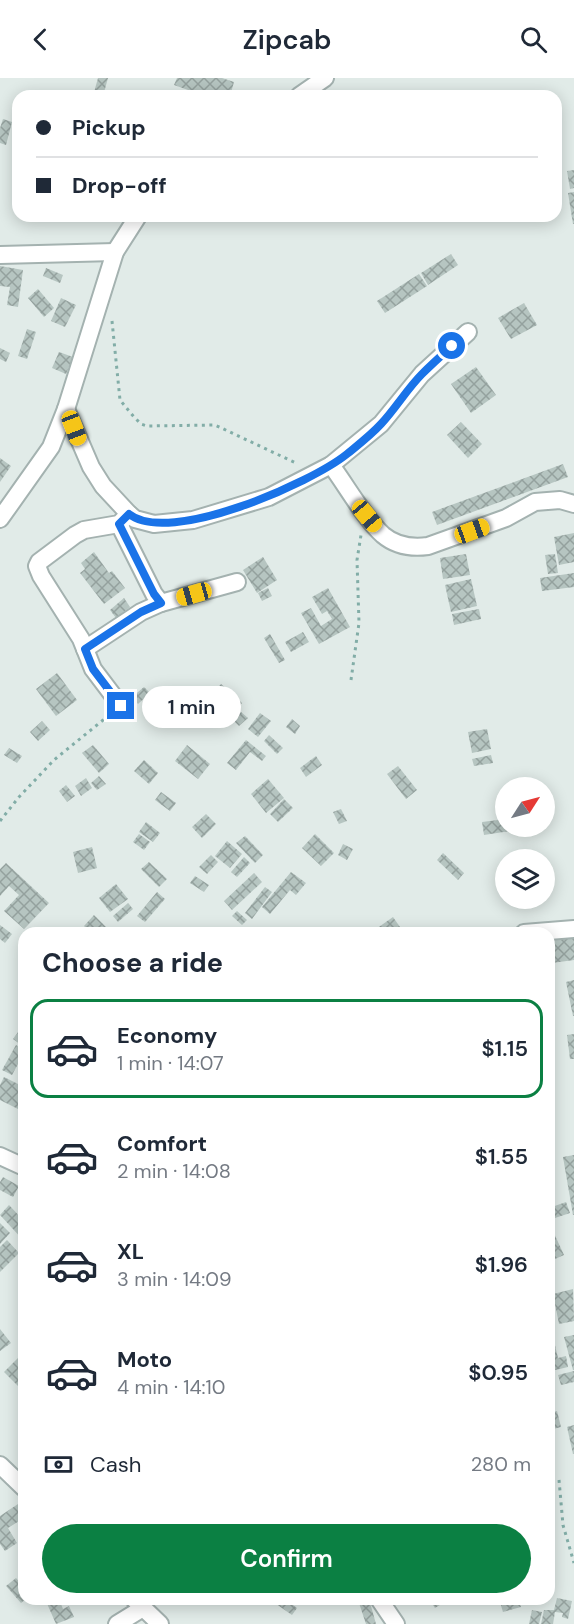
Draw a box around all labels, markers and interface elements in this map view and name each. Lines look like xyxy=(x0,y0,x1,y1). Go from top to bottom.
text: Zipcab xyxy=(243,22,331,57)
icon: back xyxy=(24,23,57,56)
icon: search xyxy=(517,23,550,56)
text: Pickup xyxy=(72,113,146,142)
text: Drop-off xyxy=(72,171,167,200)
route start xyxy=(438,332,465,359)
car xyxy=(59,408,89,448)
car xyxy=(349,496,385,536)
car xyxy=(452,516,492,546)
car xyxy=(174,580,214,608)
callout: 1 min xyxy=(142,685,241,727)
route end xyxy=(107,692,134,719)
text: 1 min xyxy=(168,694,215,720)
north arrow xyxy=(495,777,555,837)
map controls xyxy=(495,777,555,909)
button: layers xyxy=(495,849,555,909)
text: Choose a ride xyxy=(42,945,223,980)
text: Economy xyxy=(117,1021,217,1050)
icon: car xyxy=(45,1022,99,1076)
text: $1.15 xyxy=(481,1034,528,1063)
text: 1 min · 14:07 xyxy=(117,1050,224,1076)
text: Comfort xyxy=(117,1129,207,1158)
icon: car xyxy=(45,1130,99,1184)
text: $1.55 xyxy=(475,1142,528,1171)
text: 2 min · 14:08 xyxy=(117,1158,231,1184)
text: XL xyxy=(117,1237,144,1266)
icon: car xyxy=(45,1238,99,1292)
text: $1.96 xyxy=(475,1250,528,1279)
text: 3 min · 14:09 xyxy=(117,1266,232,1292)
text: Moto xyxy=(117,1345,172,1374)
icon: car xyxy=(45,1346,99,1400)
text: $0.95 xyxy=(468,1358,528,1387)
text: 4 min · 14:10 xyxy=(117,1374,226,1400)
icon: cash xyxy=(42,1448,75,1481)
text: Cash xyxy=(90,1450,141,1479)
text: 280 m xyxy=(471,1451,531,1477)
button: Confirm xyxy=(42,1524,531,1593)

